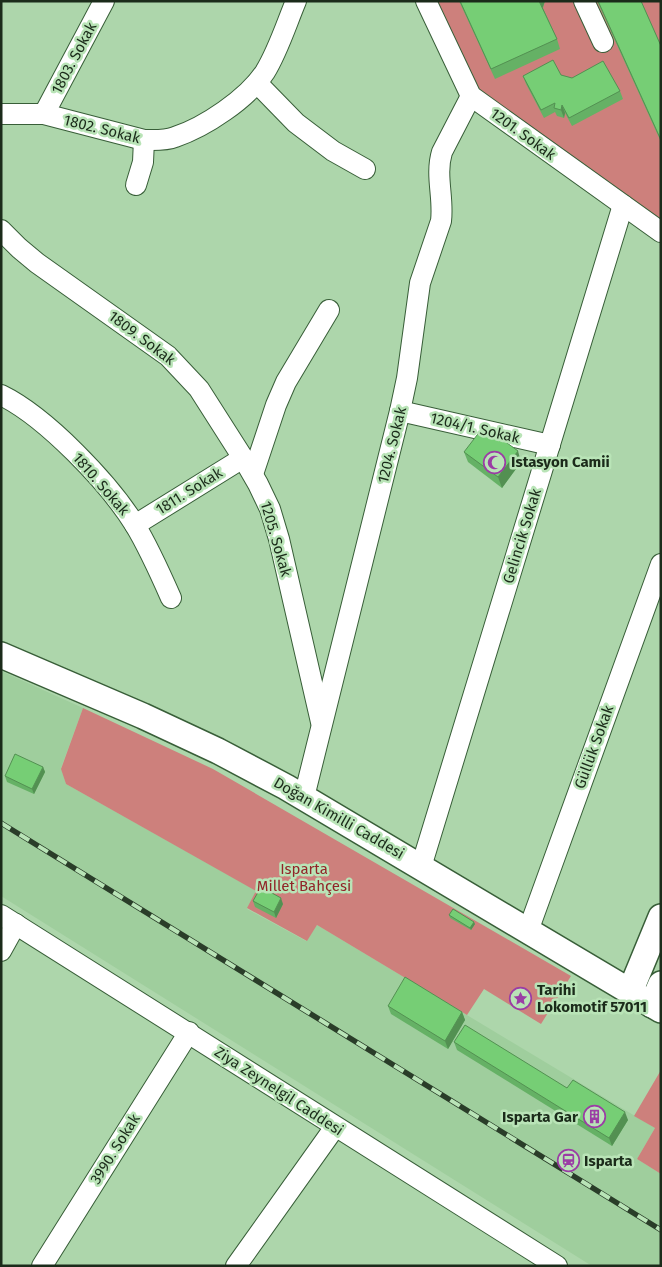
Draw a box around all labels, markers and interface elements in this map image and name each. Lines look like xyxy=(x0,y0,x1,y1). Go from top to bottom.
street label: 1803. Sokak xyxy=(48,19,100,97)
street label: 1201. Sokak xyxy=(487,104,559,164)
street label: 1802. Sokak xyxy=(62,111,142,147)
street label: 1809. Sokak xyxy=(105,307,179,369)
street label: 1204. Sokak xyxy=(374,405,410,485)
street label: 1204/1. Sokak xyxy=(429,409,522,447)
street label: 1810. Sokak xyxy=(69,449,133,519)
mosque icon: Istasyon Camii xyxy=(483,450,507,474)
place label: Istasyon Camii xyxy=(511,453,610,471)
street label: 1811. Sokak xyxy=(152,463,226,518)
street label: Gelincik Sokak xyxy=(499,486,545,586)
street label: 1205. Sokak xyxy=(257,499,295,579)
street label: Güllük Sokak xyxy=(571,702,618,791)
street label: Doğan Kimilli Caddesi xyxy=(271,773,407,863)
park label: Isparta Millet Bahçesi xyxy=(257,860,351,895)
place label: Tarihi Lokomotif 57011 xyxy=(537,981,647,1016)
place icon: Tarihi Lokomotif 57011 xyxy=(509,987,533,1011)
street label: Ziya Zeynelgil Caddesi xyxy=(211,1043,347,1139)
building icon: Isparta Gar xyxy=(582,1105,606,1129)
place label: Isparta Gar xyxy=(502,1108,579,1126)
street label: 3990. Sokak xyxy=(86,1110,144,1187)
station icon: Isparta xyxy=(556,1149,580,1173)
place label: Isparta xyxy=(584,1152,633,1170)

